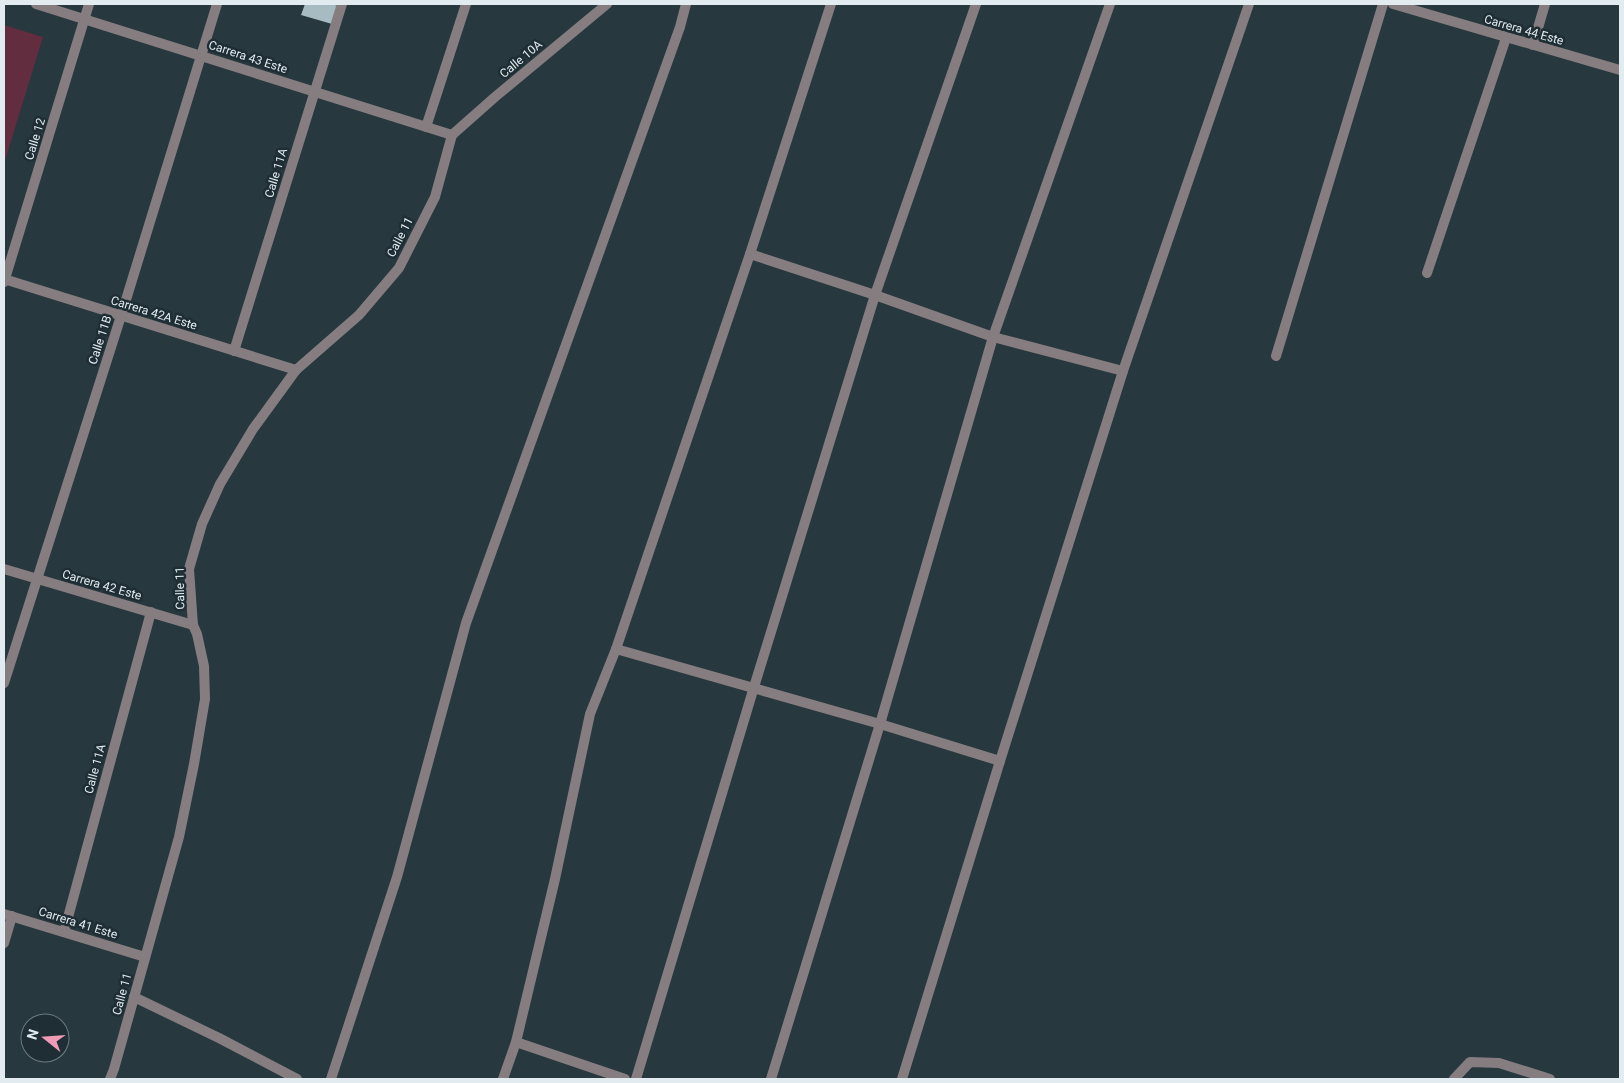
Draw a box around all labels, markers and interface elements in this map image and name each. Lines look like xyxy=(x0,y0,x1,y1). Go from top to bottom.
street label: Carrera 44 Este xyxy=(1483,12,1565,48)
street label: Calle 10A xyxy=(497,37,545,81)
street label: Carrera 43 Este xyxy=(207,38,289,76)
street label: Calle 12 xyxy=(22,116,48,162)
street label: Calle 11A xyxy=(262,146,290,199)
street label: Calle 11 xyxy=(384,215,416,259)
street label: Carrera 42A Este xyxy=(109,293,199,333)
street label: Calle 11B xyxy=(86,314,114,366)
street label: Calle 11 xyxy=(173,566,187,610)
street label: Carrera 42 Este xyxy=(61,567,143,603)
street label: Calle 11A xyxy=(82,742,108,795)
street label: Carrera 41 Este xyxy=(37,904,119,942)
street label: Calle 11 xyxy=(110,971,134,1017)
north arrow xyxy=(20,1013,70,1063)
text: N xyxy=(23,1027,42,1041)

